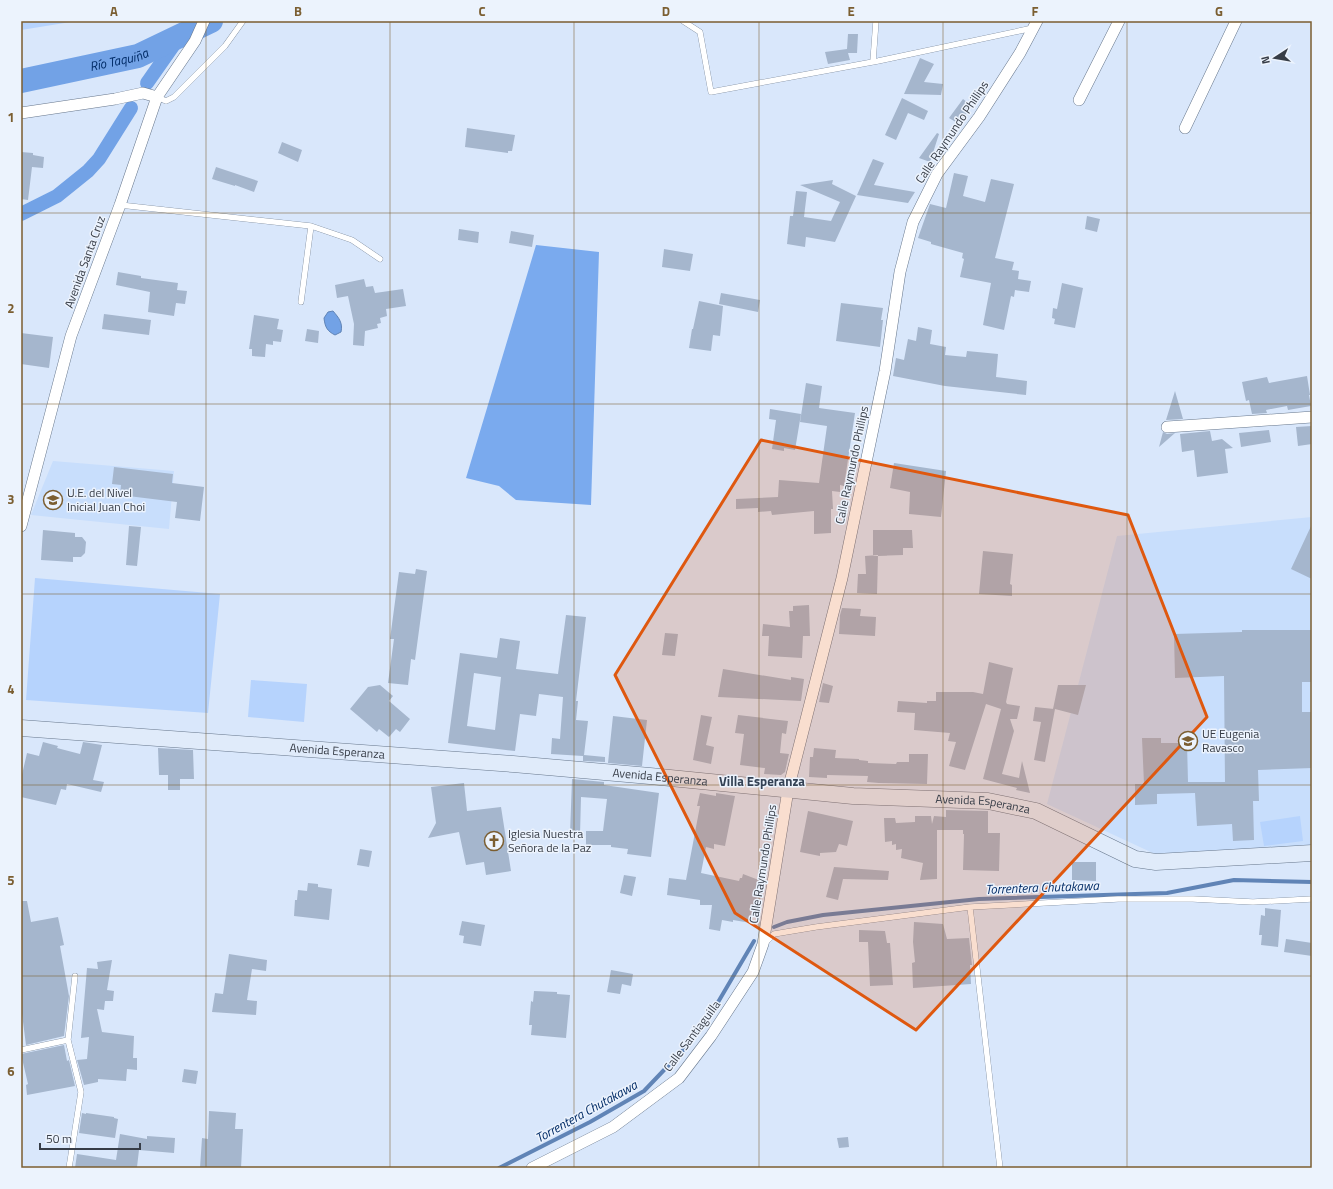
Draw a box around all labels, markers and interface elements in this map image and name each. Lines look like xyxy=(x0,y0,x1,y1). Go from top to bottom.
text: A xyxy=(110,1,118,21)
text: B xyxy=(294,1,302,21)
text: C xyxy=(478,1,486,21)
text: D xyxy=(662,1,670,21)
text: E xyxy=(847,1,855,21)
text: F xyxy=(1032,1,1039,21)
text: G xyxy=(1215,1,1223,21)
north arrow xyxy=(1255,38,1295,78)
water label: Río Taquiña xyxy=(88,42,153,76)
text: N xyxy=(1257,55,1274,65)
street label: Calle Raymundo Phillips xyxy=(910,76,993,187)
text: 1 xyxy=(7,107,15,127)
street label: Avenida Santa Cruz xyxy=(59,213,110,311)
text: 2 xyxy=(7,298,15,318)
street label: Calle Raymundo Phillips xyxy=(830,404,873,526)
place label: U.E. del Nivel Inicial Juan Choi xyxy=(67,483,145,516)
text: 3 xyxy=(7,489,15,509)
school or university icon: U.E. del Nivel Inicial Juan Choi xyxy=(42,489,64,511)
text: 4 xyxy=(7,679,15,699)
place label: UE Eugenia Ravasco xyxy=(1202,724,1259,757)
school or university icon: UE Eugenia Ravasco xyxy=(1177,730,1199,752)
street label: Avenida Esperanza xyxy=(289,738,386,764)
street label: Avenida Esperanza xyxy=(612,763,709,791)
district label: Villa Esperanza xyxy=(719,771,805,791)
street label: Avenida Esperanza xyxy=(935,789,1032,819)
street label: Calle Raymundo Phillips xyxy=(744,803,781,925)
place label: Iglesia Nuestra Señora de la Paz xyxy=(508,824,591,857)
church icon: Iglesia Nuestra Señora de la Paz xyxy=(483,830,505,852)
text: 5 xyxy=(7,870,15,890)
water label: Torrentera Chutakawa xyxy=(985,875,1101,899)
street label: Calle Santiaguilla xyxy=(658,996,725,1075)
text: 6 xyxy=(7,1061,15,1081)
water label: Torrentera Chutakawa xyxy=(531,1074,642,1147)
scale bar xyxy=(40,1125,140,1151)
text: 50 m xyxy=(46,1129,72,1148)

